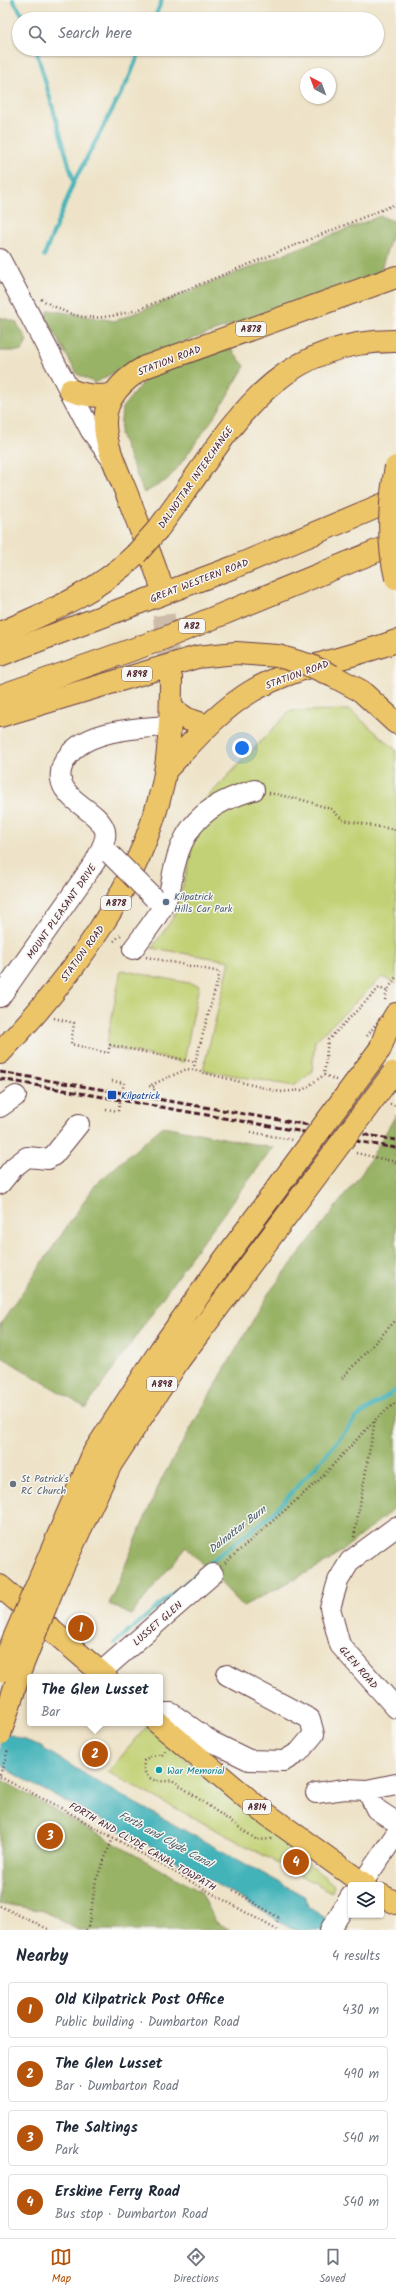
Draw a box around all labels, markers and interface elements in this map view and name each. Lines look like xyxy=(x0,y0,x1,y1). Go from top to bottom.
search box xyxy=(12,12,384,56)
text: Search here xyxy=(58,22,132,46)
icon: search xyxy=(26,23,48,45)
north arrow xyxy=(300,68,336,104)
road number: A878 xyxy=(236,322,266,336)
street label: STATION ROAD xyxy=(135,341,204,380)
street label: DALNOTTAR INTERCHANGE xyxy=(154,422,238,532)
street label: GREAT WESTERN ROAD xyxy=(148,555,252,607)
road number: A82 xyxy=(179,619,205,633)
street label: STATION ROAD xyxy=(263,656,332,694)
road number: A898 xyxy=(122,667,152,681)
your location xyxy=(232,738,252,758)
street label: MOUNT PLEASANT DRIVE xyxy=(23,860,101,962)
place label: Kilpatrick Hills Car Park xyxy=(174,889,233,917)
road number: A878 xyxy=(101,896,131,910)
marker: Kilpatrick Hills Car Park xyxy=(161,897,171,907)
street label: STATION ROAD xyxy=(57,922,109,985)
place label: Kilpatrick xyxy=(121,1088,160,1104)
marker: Kilpatrick xyxy=(106,1089,118,1101)
road number: A898 xyxy=(147,1377,177,1391)
place label: St Patrick's RC Church xyxy=(21,1471,69,1499)
marker: St Patrick's RC Church xyxy=(8,1479,18,1489)
water label: Dalnottar Burn xyxy=(205,1501,271,1558)
street label: LUSSET GLEN xyxy=(129,1597,186,1650)
pin: 1 xyxy=(68,1613,94,1643)
street label: GLEN ROAD xyxy=(335,1643,382,1693)
popup xyxy=(27,1674,163,1726)
text: The Glen Lusset xyxy=(41,1678,149,1702)
text: Bar xyxy=(41,1702,60,1723)
pin: 2 xyxy=(82,1739,108,1769)
place label: War Memorial xyxy=(167,1763,225,1779)
marker: War Memorial xyxy=(154,1765,164,1775)
street label: FORTH AND CLYDE CANAL TOWPATH xyxy=(66,1798,219,1896)
road number: A814 xyxy=(243,1800,271,1814)
water label: Forth and Clyde Canal xyxy=(115,1807,218,1874)
pin: 3 xyxy=(37,1821,63,1851)
pin: 4 xyxy=(283,1847,309,1877)
map controls xyxy=(348,1882,384,1918)
button: layers xyxy=(348,1882,384,1918)
text: Nearby xyxy=(16,1943,68,1970)
text: 4 results xyxy=(332,1946,380,1967)
text: Old Kilpatrick Post Office xyxy=(55,1988,224,2012)
text: 1 xyxy=(28,2000,32,2021)
text: 430 m xyxy=(342,2000,379,2021)
text: Public building · Dumbarton Road xyxy=(55,2012,239,2033)
text: The Glen Lusset xyxy=(55,2052,163,2076)
text: 2 xyxy=(26,2064,34,2085)
text: 490 m xyxy=(343,2064,379,2085)
text: Bar · Dumbarton Road xyxy=(55,2076,179,2097)
text: The Saltings xyxy=(55,2116,138,2140)
text: 3 xyxy=(26,2128,34,2149)
text: 540 m xyxy=(343,2128,379,2149)
text: Park xyxy=(55,2140,79,2161)
text: Erskine Ferry Road xyxy=(55,2180,180,2204)
text: 4 xyxy=(26,2192,34,2213)
text: 540 m xyxy=(343,2192,379,2213)
text: Bus stop · Dumbarton Road xyxy=(55,2204,208,2225)
tab: Map xyxy=(50,2246,72,2288)
tab: Directions xyxy=(173,2246,219,2288)
tab: Saved xyxy=(320,2246,346,2288)

